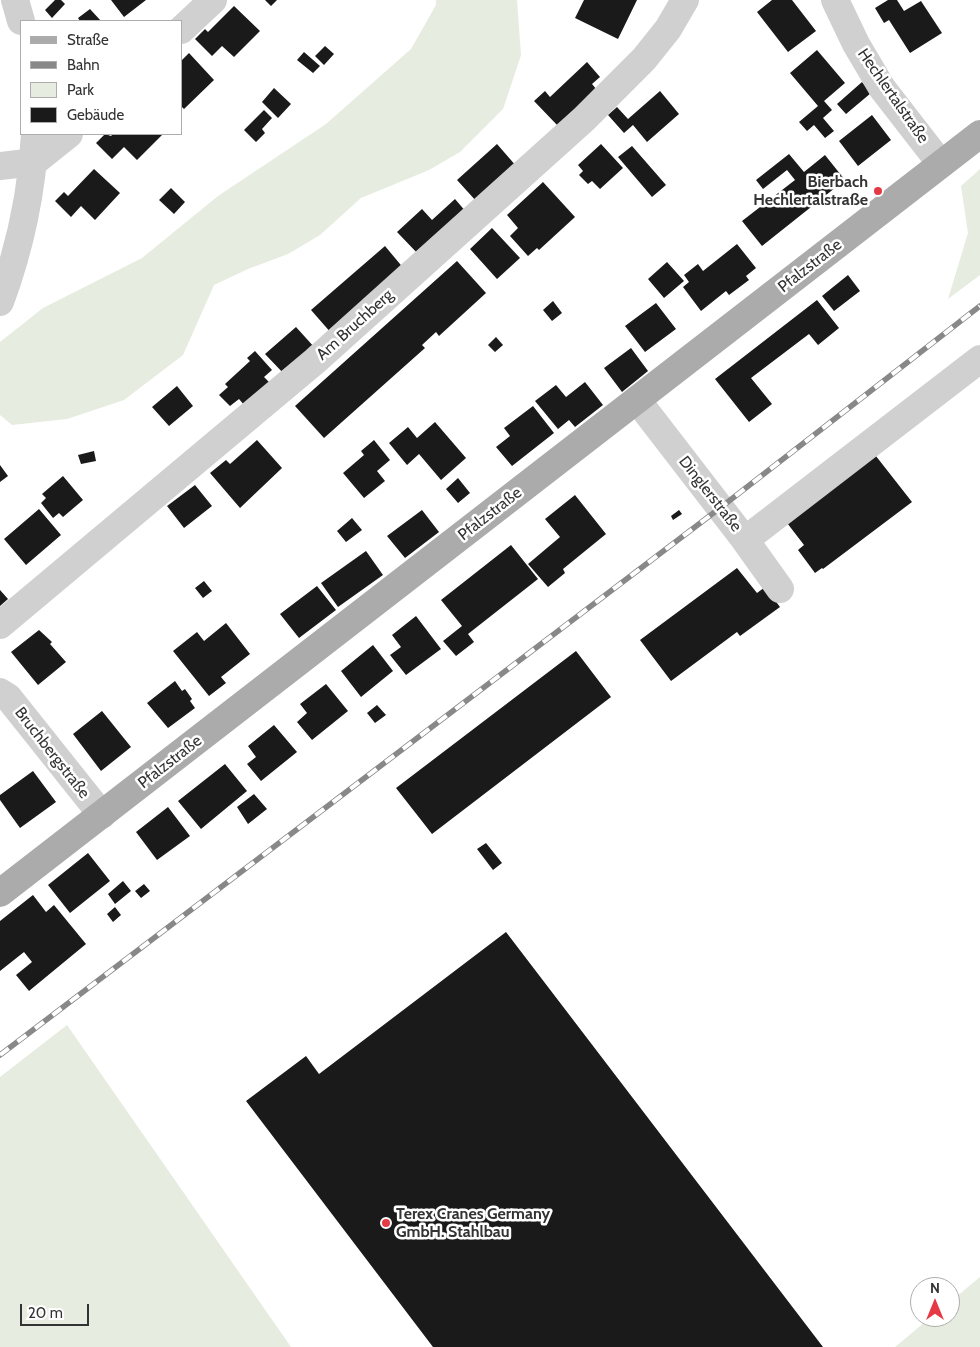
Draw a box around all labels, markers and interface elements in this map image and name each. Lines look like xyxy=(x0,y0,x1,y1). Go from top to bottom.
legend xyxy=(20,20,182,135)
text: Straße xyxy=(67,31,109,49)
street label: Hechlertalstraße xyxy=(853,45,933,147)
text: Bahn xyxy=(67,56,100,74)
text: Park xyxy=(67,81,94,99)
text: Gebäude xyxy=(67,106,124,124)
place label: Bierbach Hechlertalstraße xyxy=(753,172,868,210)
marker: Bierbach Hechlertalstraße xyxy=(872,185,884,197)
street label: Pfalzstraße xyxy=(774,235,846,297)
street label: Am Bruchberg xyxy=(313,286,397,364)
street label: Dinglerstraße xyxy=(674,452,746,536)
street label: Pfalzstraße xyxy=(454,483,526,545)
street label: Bruchbergstraße xyxy=(10,703,94,803)
street label: Pfalzstraße xyxy=(134,731,206,793)
place label: Terex Cranes Germany GmbH. Stahlbau xyxy=(396,1204,550,1242)
marker: Terex Cranes Germany GmbH. Stahlbau xyxy=(380,1217,392,1229)
north arrow xyxy=(910,1277,960,1327)
text: N xyxy=(930,1279,940,1297)
scale bar xyxy=(22,1294,91,1326)
text: 20 m xyxy=(28,1304,63,1322)

